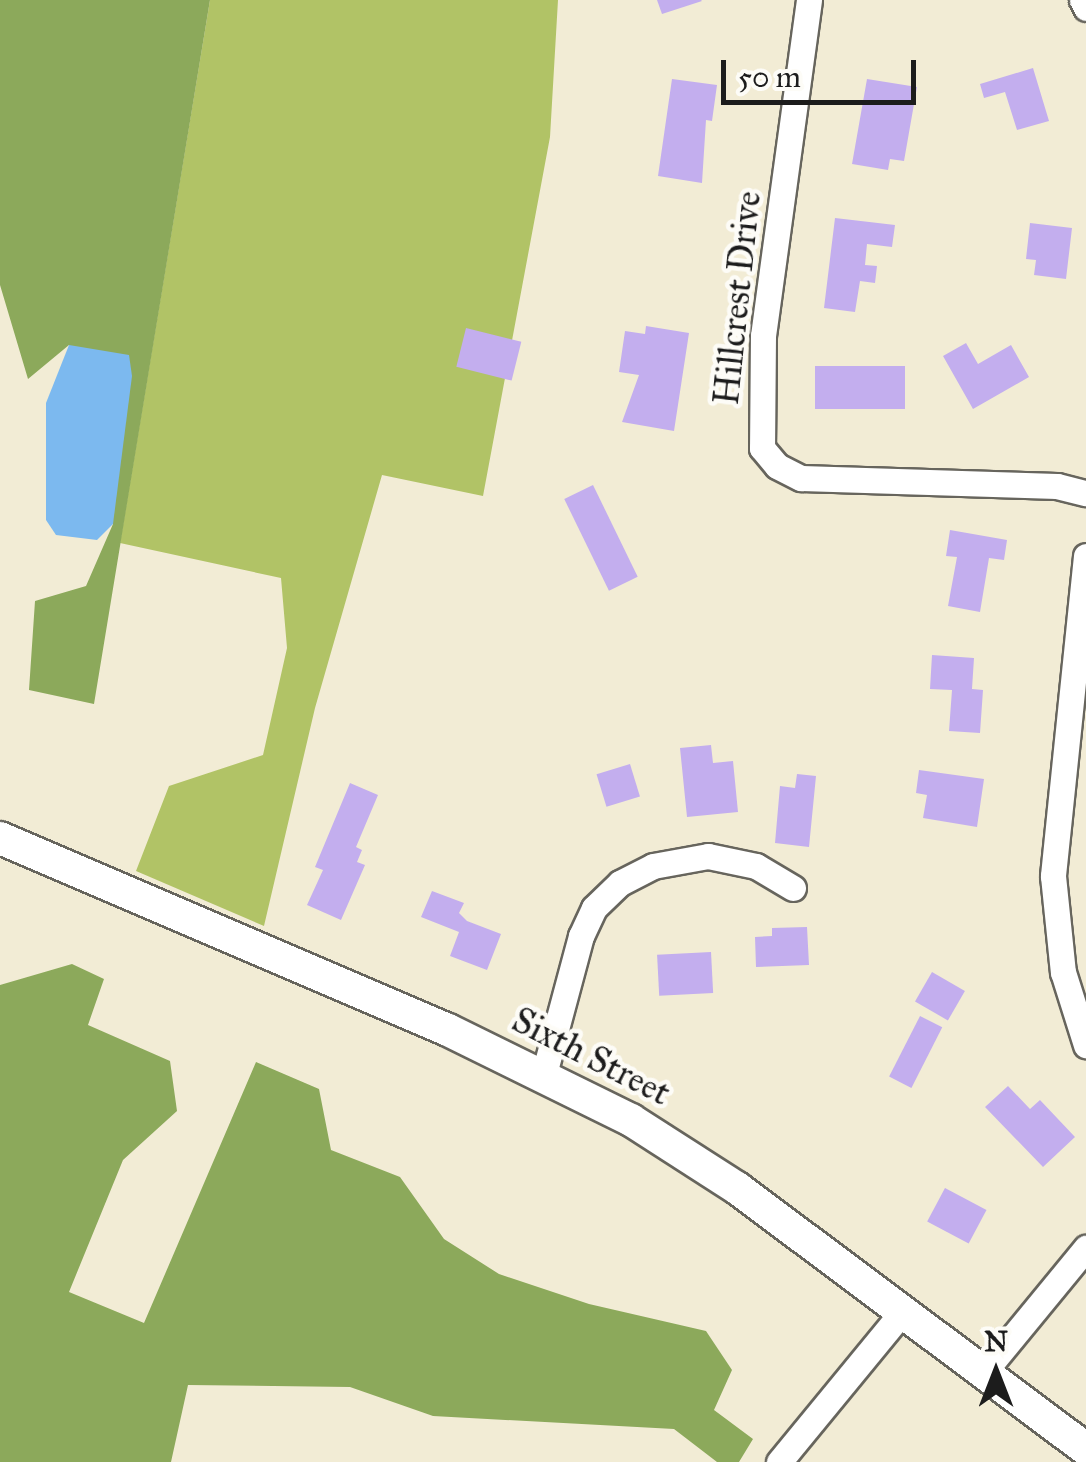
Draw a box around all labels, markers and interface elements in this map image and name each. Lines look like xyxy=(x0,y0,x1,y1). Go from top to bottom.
scale bar xyxy=(726,40,921,102)
text: 50 m xyxy=(738,59,801,95)
street label: Hillcrest Drive xyxy=(706,189,770,407)
street label: Sixth Street xyxy=(505,999,677,1115)
north arrow xyxy=(946,1322,1046,1422)
text: N xyxy=(984,1324,1008,1359)

